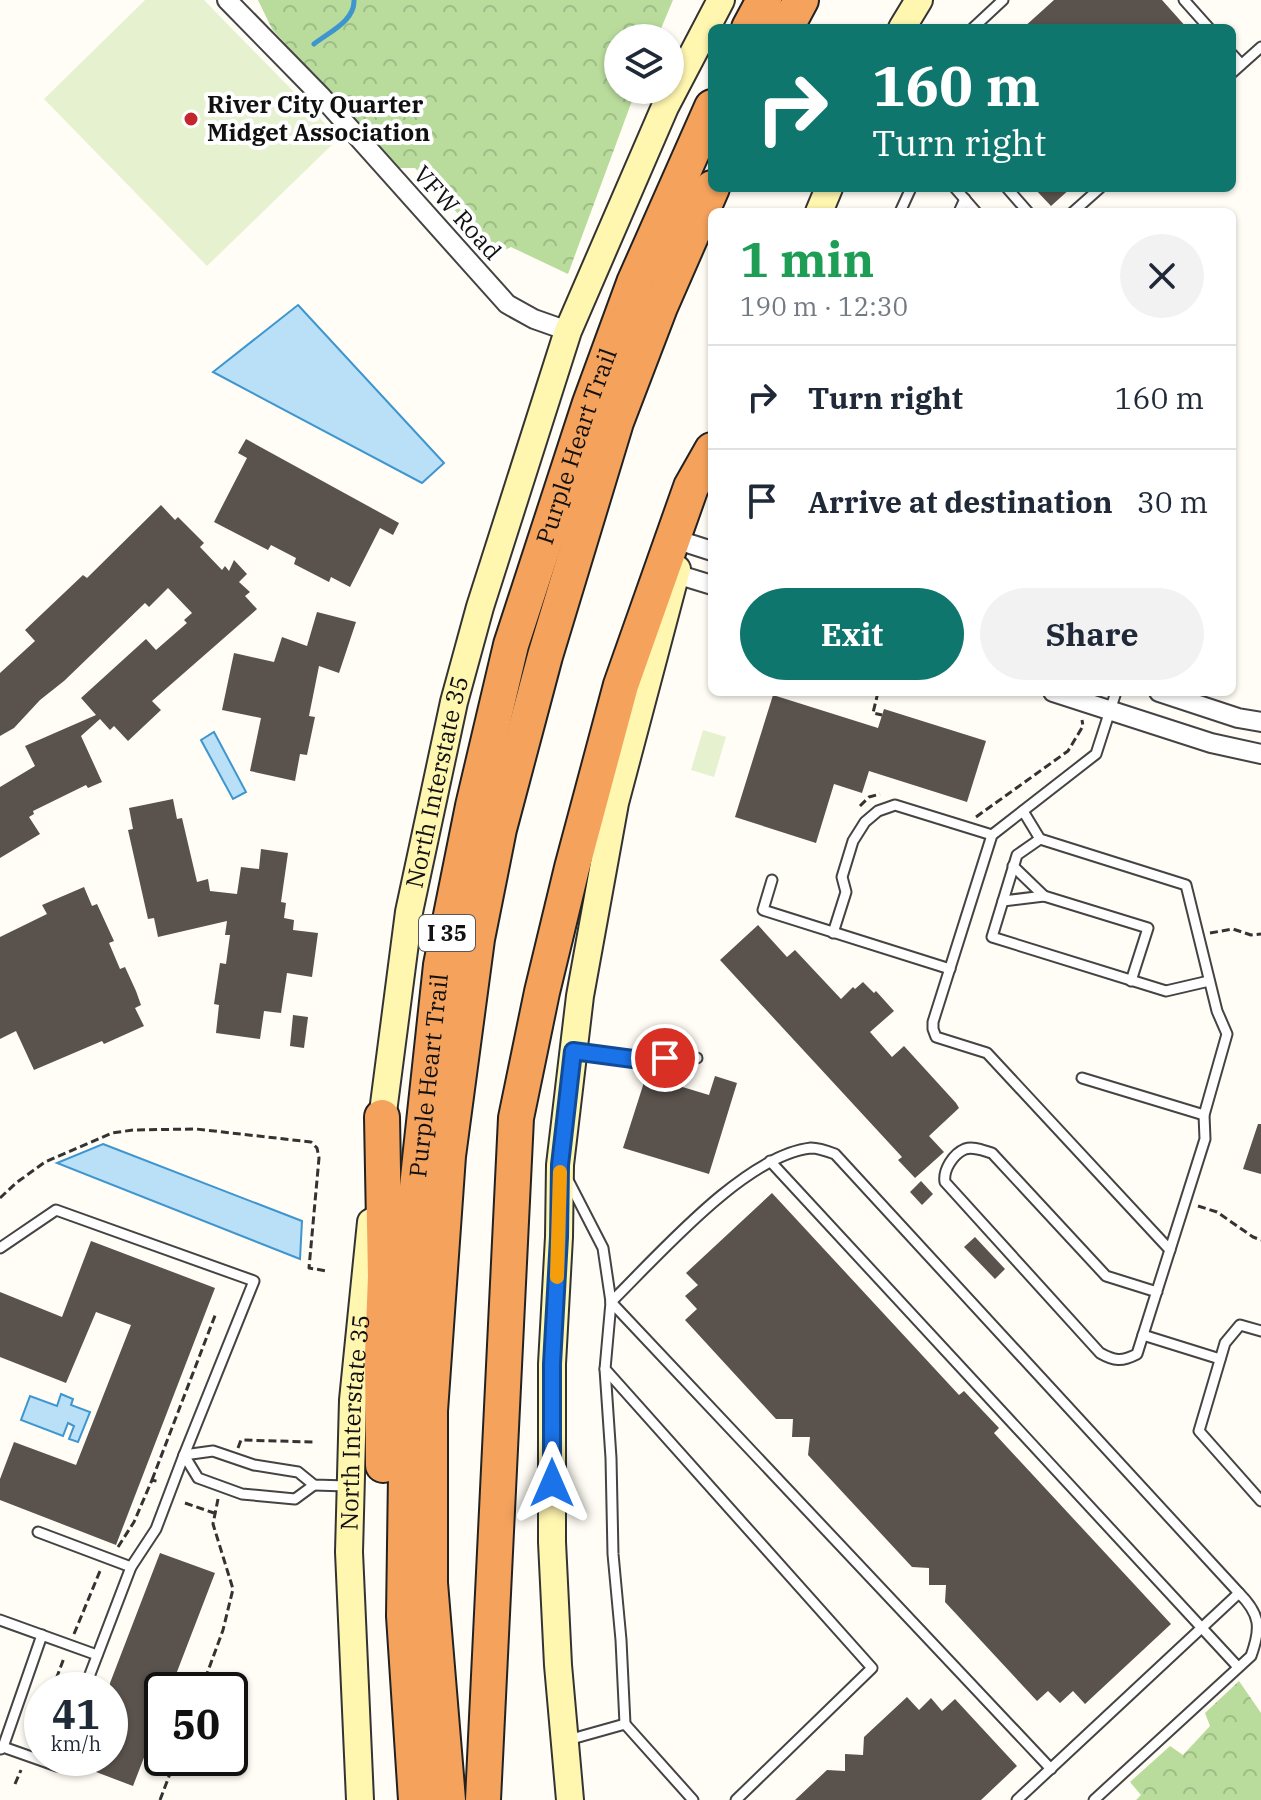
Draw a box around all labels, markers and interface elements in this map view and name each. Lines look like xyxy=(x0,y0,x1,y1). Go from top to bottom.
map controls xyxy=(604,24,684,104)
button: layers xyxy=(604,24,684,104)
text: 160 m xyxy=(872,49,1040,121)
icon: right xyxy=(740,56,844,160)
place label: River City Quarter Midget Association xyxy=(207,88,430,148)
marker: River City Quarter Midget Association xyxy=(182,110,200,128)
text: Turn right xyxy=(872,119,1046,166)
street label: VFW Road xyxy=(407,158,509,267)
text: 1 min xyxy=(740,228,874,290)
button: close xyxy=(1120,234,1204,318)
text: 190 m · 12:30 xyxy=(740,289,908,323)
street label: Purple Heart Trail xyxy=(528,344,624,548)
icon: right xyxy=(740,375,784,419)
text: Turn right xyxy=(808,378,963,417)
text: 160 m xyxy=(1114,378,1204,417)
icon: arrive xyxy=(740,479,784,523)
text: Arrive at destination xyxy=(808,482,1113,521)
text: 30 m xyxy=(1137,482,1208,521)
button: Exit xyxy=(740,588,964,680)
button: Share xyxy=(980,588,1204,680)
street label: North Interstate 35 xyxy=(398,672,475,891)
road number: I 35 xyxy=(419,915,475,951)
street label: Purple Heart Trail xyxy=(401,972,455,1179)
pin xyxy=(631,1024,699,1092)
icon: arrive xyxy=(643,1036,687,1080)
street label: North Interstate 35 xyxy=(333,1313,377,1531)
position arrow xyxy=(510,1441,594,1525)
speed limit sign: 50 xyxy=(144,1672,248,1776)
text: 41 xyxy=(52,1688,100,1740)
text: km/h xyxy=(51,1730,101,1757)

